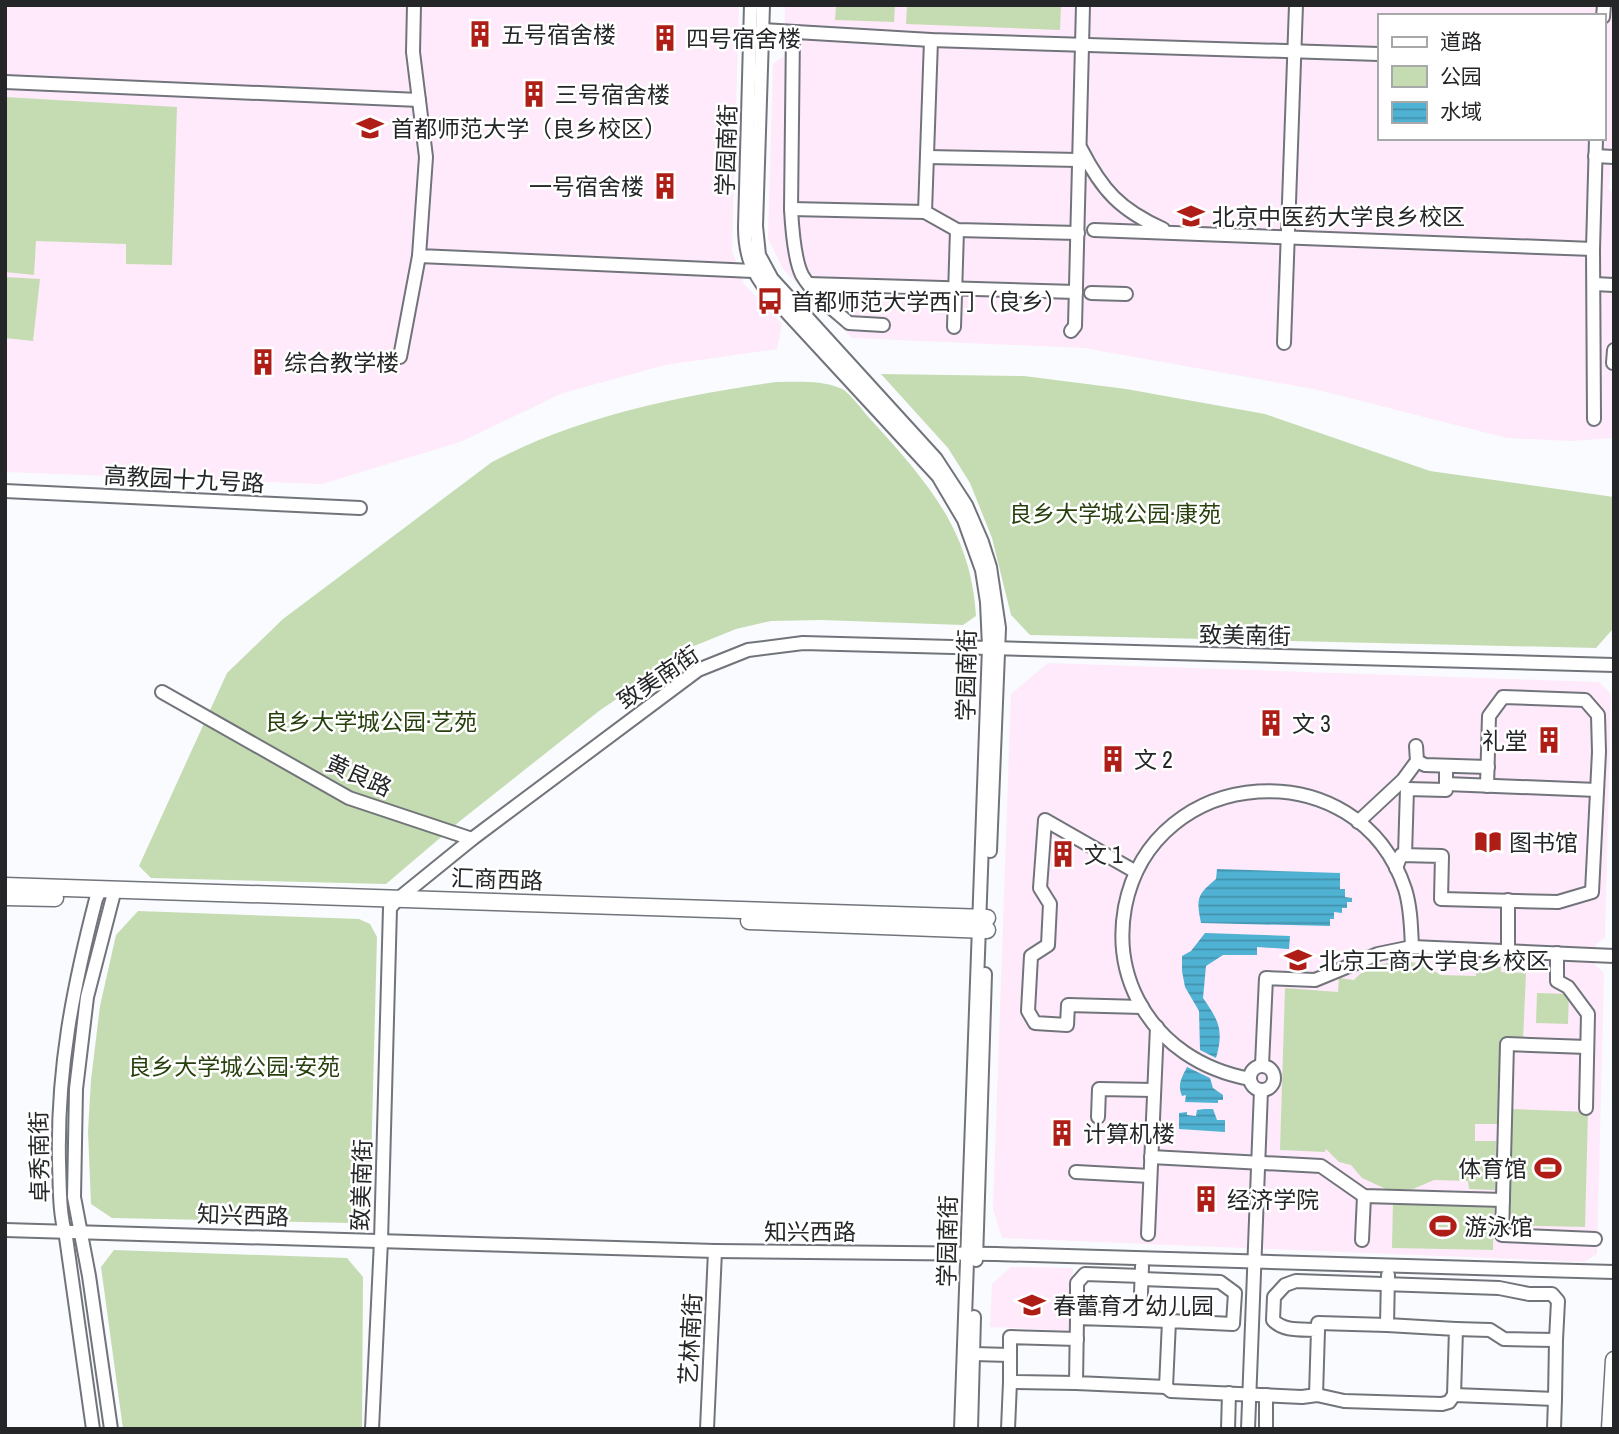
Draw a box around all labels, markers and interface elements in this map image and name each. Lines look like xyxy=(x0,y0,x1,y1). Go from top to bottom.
legend xyxy=(1378,14,1605,140)
building icon: 五号宿舍楼 xyxy=(465,19,495,49)
place label: 五号宿舍楼 xyxy=(501,19,616,50)
building icon: 四号宿舍楼 xyxy=(650,23,680,53)
place label: 四号宿舍楼 xyxy=(686,23,801,54)
text: 道路 xyxy=(1440,27,1482,56)
text: 公园 xyxy=(1440,62,1482,91)
building icon: 三号宿舍楼 xyxy=(519,79,549,109)
place label: 三号宿舍楼 xyxy=(555,79,670,110)
text: 水域 xyxy=(1440,97,1482,126)
street label: 学园南街 xyxy=(709,103,743,197)
school or university icon: 首都师范大学（良乡校区） xyxy=(355,113,385,143)
place label: 首都师范大学（良乡校区） xyxy=(391,113,667,144)
place label: 一号宿舍楼 xyxy=(529,171,644,202)
building icon: 一号宿舍楼 xyxy=(650,171,680,201)
school or university icon: 北京中医药大学良乡校区 xyxy=(1176,201,1206,231)
place label: 北京中医药大学良乡校区 xyxy=(1212,201,1465,232)
bus stop icon: 首都师范大学西门（良乡） xyxy=(755,286,785,316)
place label: 首都师范大学西门（良乡） xyxy=(791,286,1067,317)
building icon: 综合教学楼 xyxy=(248,347,278,377)
place label: 综合教学楼 xyxy=(284,347,399,378)
street label: 高教园十九号路 xyxy=(103,459,265,499)
park label: 良乡大学城公园·康苑 xyxy=(1009,498,1221,529)
street label: 致美南街 xyxy=(1199,619,1291,651)
street label: 学园南街 xyxy=(950,629,982,721)
street label: 致美南街 xyxy=(611,638,705,716)
park label: 良乡大学城公园·艺苑 xyxy=(265,706,477,737)
building icon: 文 3 xyxy=(1256,708,1286,738)
place label: 文 3 xyxy=(1292,708,1331,739)
place label: 礼堂 xyxy=(1482,725,1528,756)
building icon: 礼堂 xyxy=(1534,725,1564,755)
building icon: 文 2 xyxy=(1098,744,1128,774)
place label: 文 2 xyxy=(1134,744,1173,775)
street label: 黄良路 xyxy=(321,747,397,803)
library icon: 图书馆 xyxy=(1473,827,1503,857)
place label: 图书馆 xyxy=(1509,827,1578,858)
building icon: 文 1 xyxy=(1048,839,1078,869)
place label: 文 1 xyxy=(1084,839,1123,870)
street label: 汇商西路 xyxy=(450,862,544,896)
school or university icon: 北京工商大学良乡校区 xyxy=(1283,945,1313,975)
place label: 北京工商大学良乡校区 xyxy=(1319,945,1549,976)
park label: 良乡大学城公园·安苑 xyxy=(128,1051,340,1082)
street label: 卓秀南街 xyxy=(23,1111,55,1203)
building icon: 计算机楼 xyxy=(1047,1118,1077,1148)
place label: 计算机楼 xyxy=(1083,1118,1175,1149)
street label: 致美南街 xyxy=(344,1138,378,1232)
place label: 体育馆 xyxy=(1458,1153,1527,1184)
sports icon: 体育馆 xyxy=(1533,1153,1563,1183)
building icon: 经济学院 xyxy=(1191,1184,1221,1214)
place label: 经济学院 xyxy=(1227,1184,1319,1215)
street label: 学园南街 xyxy=(931,1195,963,1287)
street label: 知兴西路 xyxy=(196,1198,290,1232)
sports icon: 游泳馆 xyxy=(1428,1211,1458,1241)
place label: 游泳馆 xyxy=(1464,1211,1533,1242)
street label: 知兴西路 xyxy=(764,1216,856,1247)
school or university icon: 春蕾育才幼儿园 xyxy=(1017,1290,1047,1320)
place label: 春蕾育才幼儿园 xyxy=(1053,1290,1214,1321)
street label: 艺林南街 xyxy=(672,1292,708,1386)

